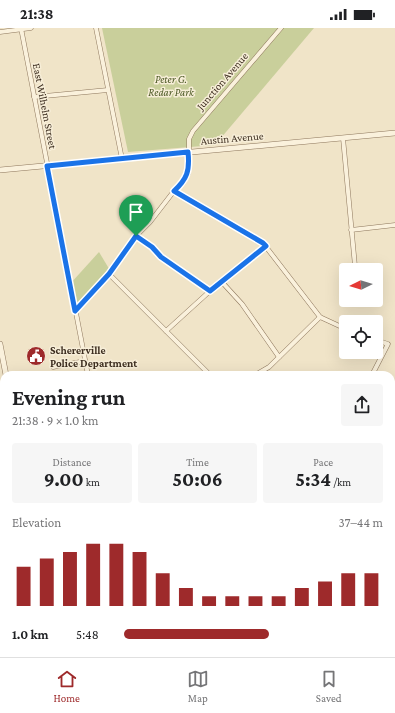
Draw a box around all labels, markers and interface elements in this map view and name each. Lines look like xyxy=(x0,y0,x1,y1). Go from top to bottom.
text: 21:38 xyxy=(20,6,54,22)
street label: Junction Avenue xyxy=(193,50,251,114)
street label: East Wilhelm Street xyxy=(31,62,59,150)
park label: Peter G. Redar Park xyxy=(148,73,195,98)
street label: Austin Avenue xyxy=(200,129,264,147)
pin xyxy=(119,195,153,236)
icon: arrive xyxy=(125,201,147,223)
north arrow xyxy=(339,263,383,307)
map controls xyxy=(339,263,383,359)
button: locate xyxy=(339,315,383,359)
place label: Schererville Police Department xyxy=(50,344,137,369)
public building icon: Schererville Police Department xyxy=(25,345,47,367)
button: share xyxy=(341,384,383,426)
text: Evening run xyxy=(12,385,125,410)
text: 21:38 · 9 × 1.0 km xyxy=(12,413,98,428)
text: Distance xyxy=(53,456,91,468)
text: Time xyxy=(186,456,209,468)
text: Pace xyxy=(313,456,333,468)
text: 9.00 xyxy=(44,468,84,490)
text: 50:06 xyxy=(172,468,223,490)
text: 5:34 xyxy=(295,468,331,490)
text: km xyxy=(84,476,100,488)
text: /km xyxy=(331,476,351,488)
text: Elevation xyxy=(12,515,61,530)
text: 37–44 m xyxy=(338,515,383,530)
text: 1.0 km xyxy=(12,627,49,642)
text: 5:48 xyxy=(76,627,99,642)
tab: Home xyxy=(53,668,80,704)
tab: Map xyxy=(187,668,209,704)
tab: Saved xyxy=(316,668,342,704)

